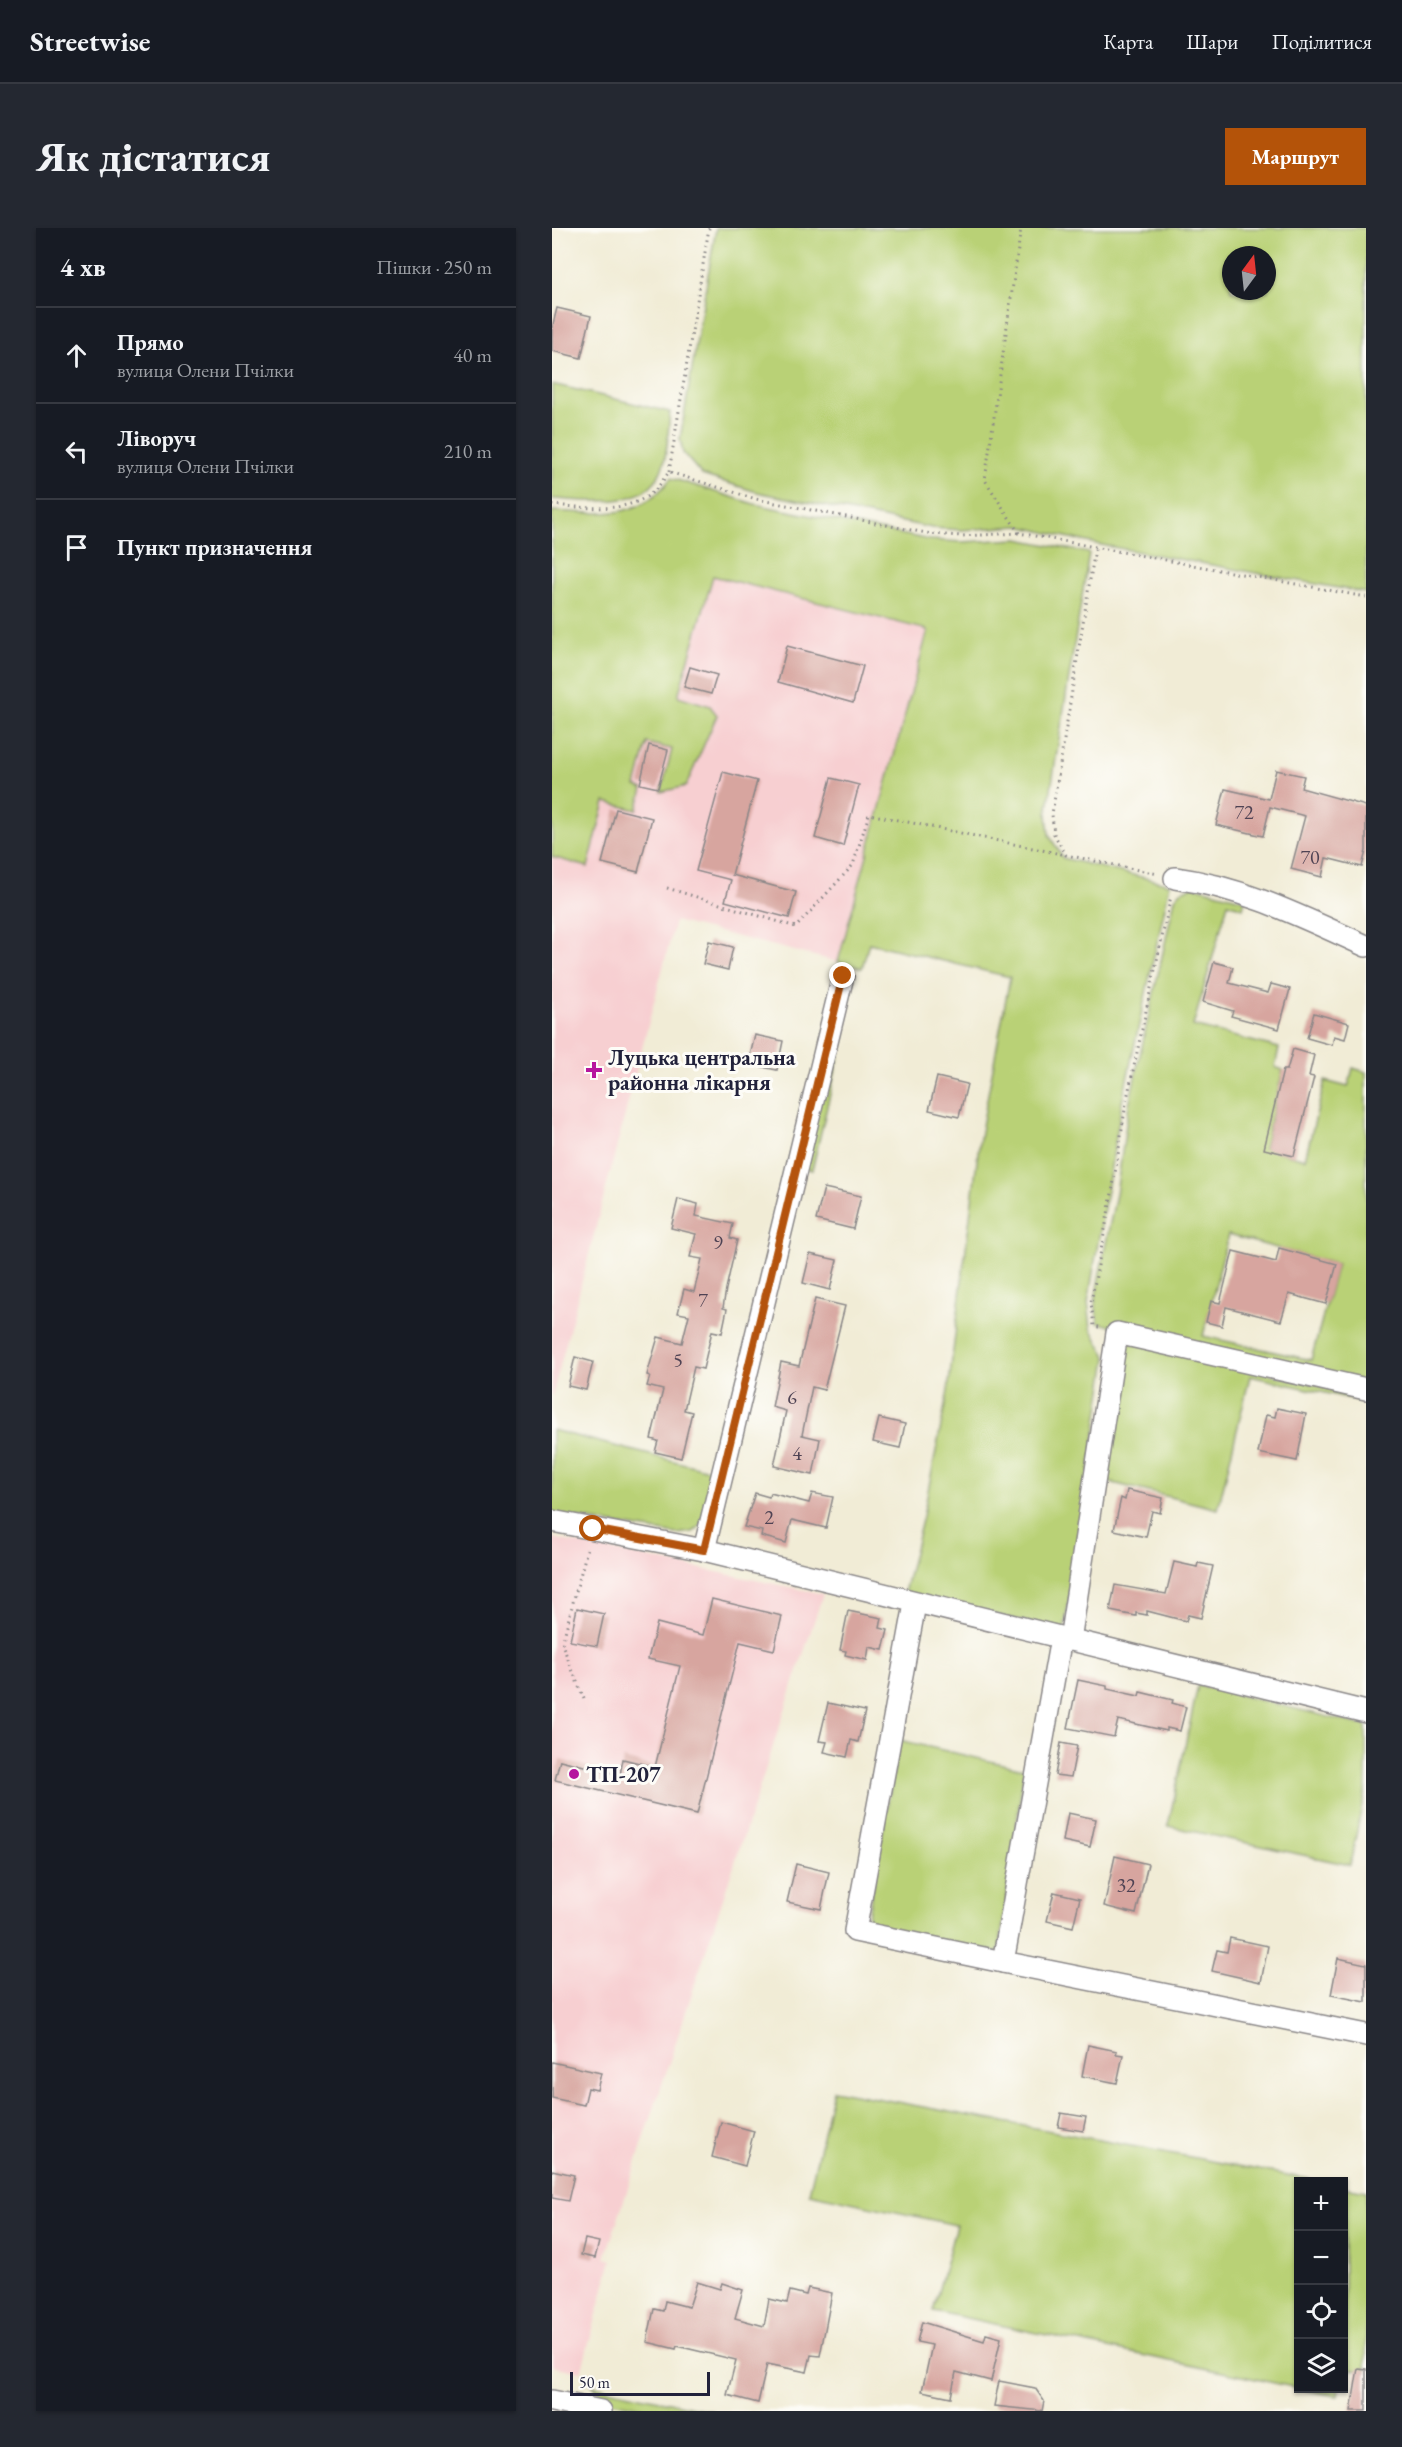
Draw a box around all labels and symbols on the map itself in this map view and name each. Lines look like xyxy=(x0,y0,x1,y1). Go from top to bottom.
north arrow xyxy=(1222,246,1276,300)
house number: 72 xyxy=(1234,799,1254,825)
house number: 70 xyxy=(1300,844,1320,870)
route end xyxy=(829,962,855,988)
place label: Луцька центральна районна лікарня xyxy=(608,1043,796,1097)
marker: Луцька центральна районна лікарня xyxy=(585,1061,603,1079)
house number: 9 xyxy=(713,1229,723,1255)
house number: 7 xyxy=(698,1287,708,1313)
house number: 5 xyxy=(673,1347,683,1373)
house number: 6 xyxy=(787,1384,797,1410)
house number: 4 xyxy=(792,1440,802,1466)
house number: 2 xyxy=(764,1504,774,1530)
route start xyxy=(579,1515,605,1541)
place label: ТП-207 xyxy=(586,1760,661,1789)
marker: ТП-207 xyxy=(567,1767,581,1781)
house number: 32 xyxy=(1116,1872,1136,1898)
scale bar xyxy=(570,2369,710,2396)

